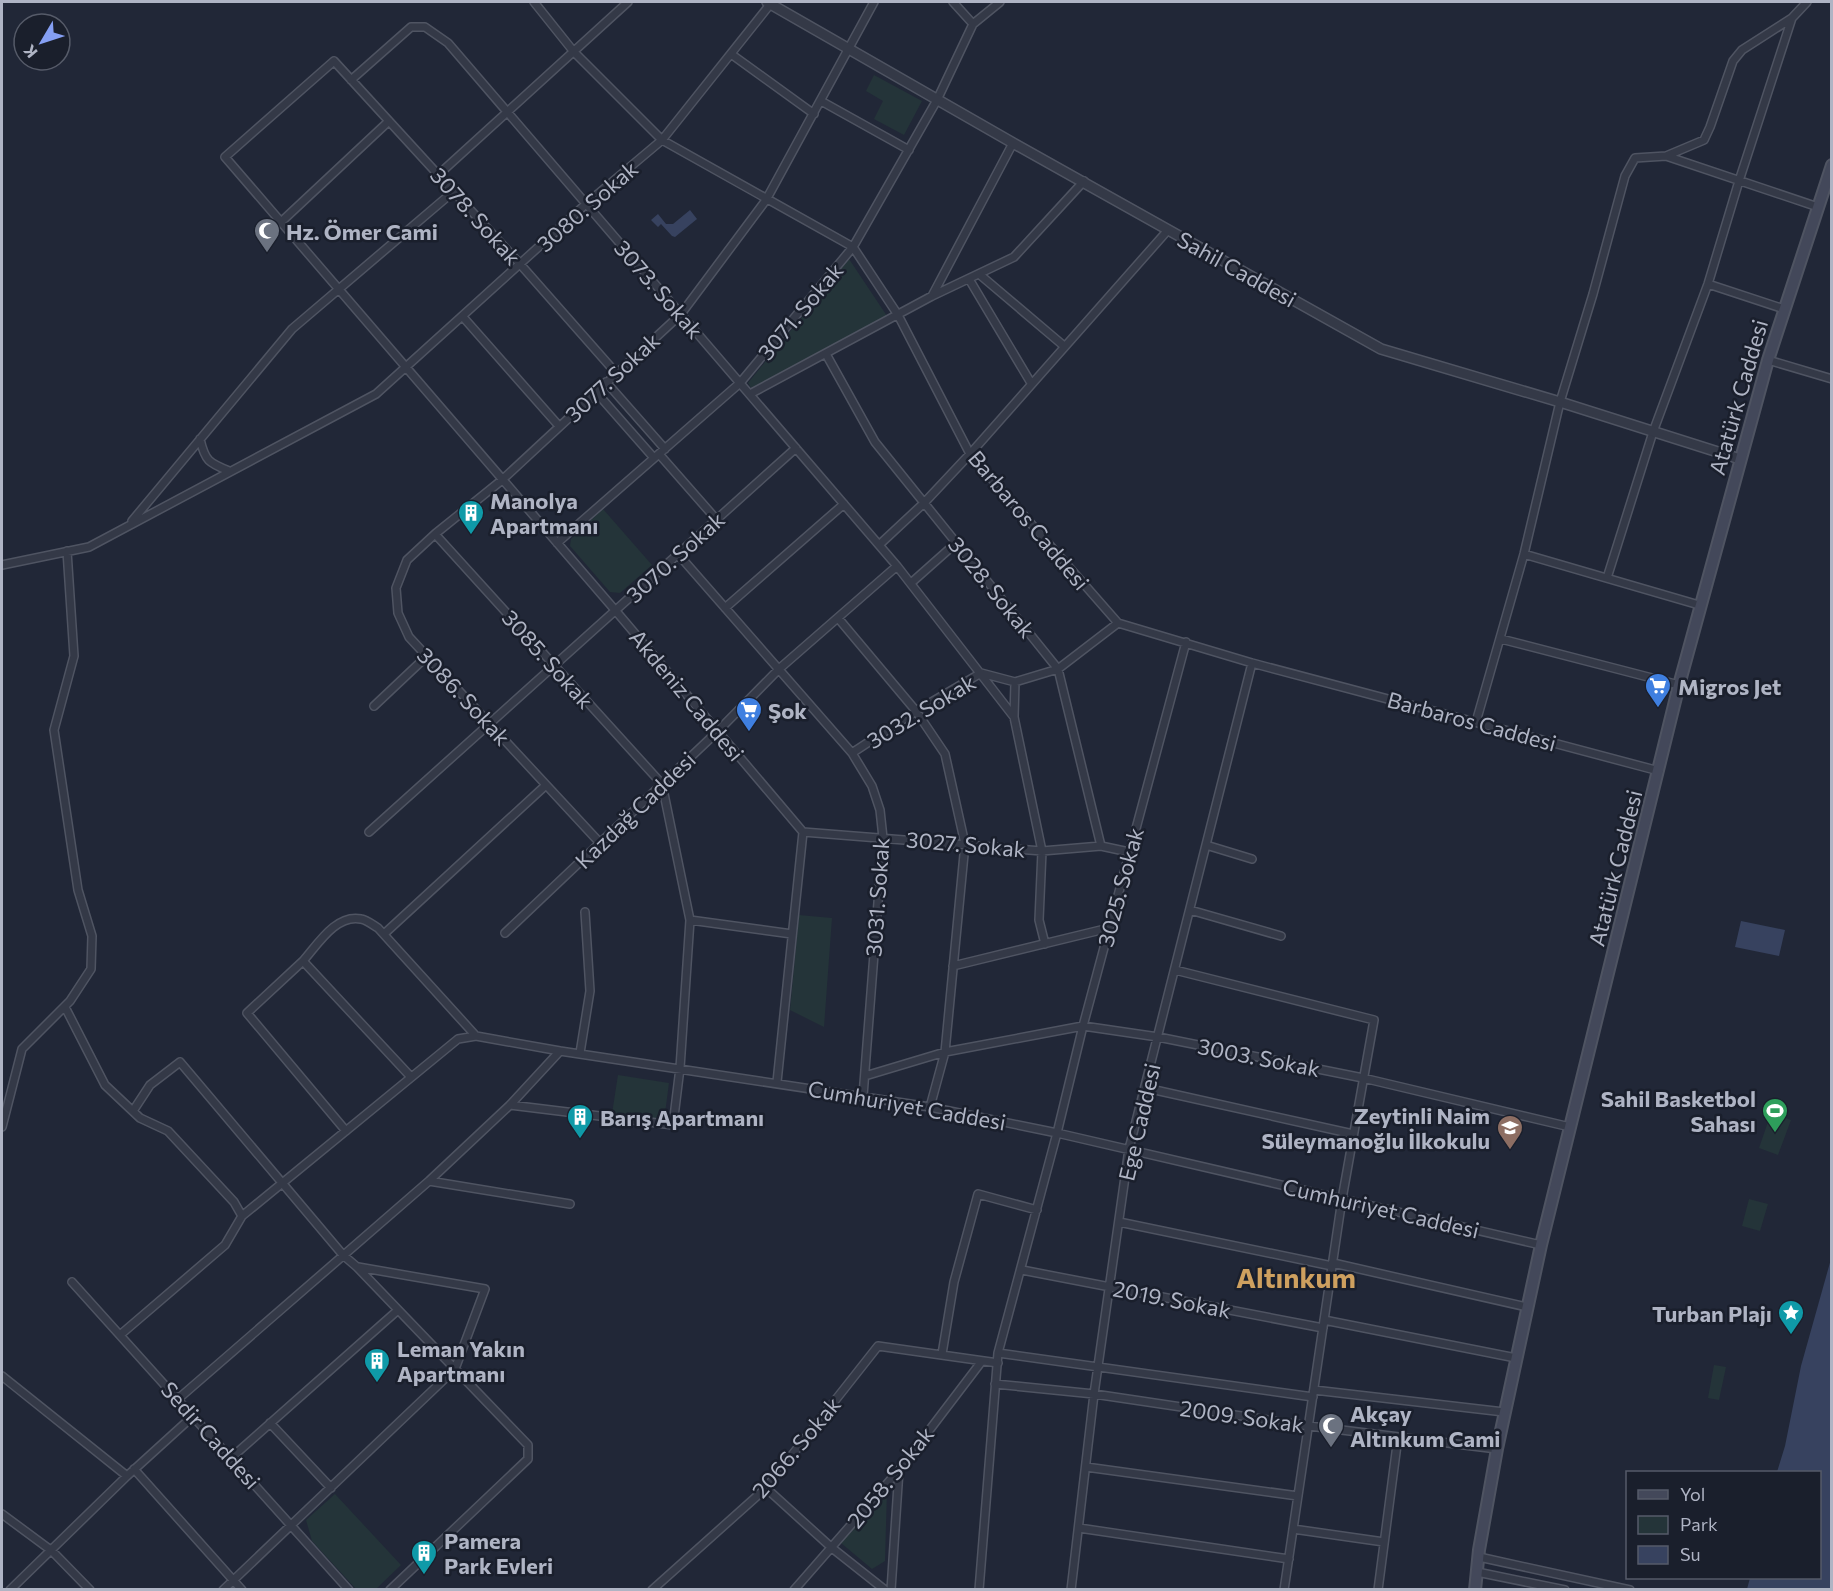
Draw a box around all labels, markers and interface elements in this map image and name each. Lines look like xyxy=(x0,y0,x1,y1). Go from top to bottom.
north arrow xyxy=(12,12,72,72)
text: K xyxy=(19,41,41,62)
street label: 3080. Sokak xyxy=(531,155,643,257)
street label: 3078. Sokak xyxy=(425,162,527,270)
mosque icon: Hz. Ömer Cami xyxy=(252,216,282,254)
place label: Hz. Ömer Cami xyxy=(286,218,438,245)
street label: Sahil Caddesi xyxy=(1173,225,1301,313)
street label: 3073. Sokak xyxy=(609,234,709,344)
street label: 3071. Sokak xyxy=(752,257,849,365)
street label: Atatürk Caddesi xyxy=(1703,316,1773,478)
street label: 3077. Sokak xyxy=(559,326,665,428)
street label: Barbaros Caddesi xyxy=(963,445,1095,595)
place label: Manolya Apartmanı xyxy=(490,487,598,539)
building icon: Manolya Apartmanı xyxy=(456,498,486,536)
street label: 3070. Sokak xyxy=(620,506,730,608)
street label: 3028. Sokak xyxy=(943,531,1041,643)
street label: 3085. Sokak xyxy=(497,604,599,714)
street label: Akdeniz Caddesi xyxy=(624,624,750,766)
street label: 3086. Sokak xyxy=(412,641,516,751)
street label: 3032. Sokak xyxy=(862,668,980,754)
supermarket icon: Migros Jet xyxy=(1643,671,1673,709)
place label: Migros Jet xyxy=(1678,673,1781,700)
street label: Barbaros Caddesi xyxy=(1385,685,1559,757)
supermarket icon: Şok xyxy=(734,695,764,733)
place label: Şok xyxy=(768,697,807,724)
street label: Kazdağ Caddesi xyxy=(569,746,701,874)
street label: Atatürk Caddesi xyxy=(1583,787,1647,949)
street label: 3025. Sokak xyxy=(1091,824,1149,949)
street label: 3027. Sokak xyxy=(905,825,1027,863)
street label: 3031. Sokak xyxy=(859,836,895,958)
street label: 3003. Sokak xyxy=(1195,1032,1323,1082)
street label: Ege Caddesi xyxy=(1112,1061,1166,1183)
street label: Cumhuriyet Caddesi xyxy=(806,1074,1008,1136)
place label: Sahil Basketbol Sahası xyxy=(1601,1085,1756,1137)
sports icon: Sahil Basketbol Sahası xyxy=(1760,1096,1790,1134)
building icon: Barış Apartmanı xyxy=(565,1102,595,1140)
place label: Zeytinli Naim Süleymanoğlu İlkokulu xyxy=(1262,1102,1490,1154)
place label: Barış Apartmanı xyxy=(600,1104,764,1131)
school or university icon: Zeytinli Naim Süleymanoğlu İlkokulu xyxy=(1495,1113,1525,1151)
street label: Cumhuriyet Caddesi xyxy=(1280,1172,1482,1244)
district label: Altınkum xyxy=(1236,1260,1356,1294)
street label: 2019. Sokak xyxy=(1111,1274,1233,1324)
place icon: Turban Plajı xyxy=(1776,1298,1806,1336)
place label: Turban Plajı xyxy=(1652,1300,1772,1327)
place label: Leman Yakın Apartmanı xyxy=(397,1335,525,1387)
building icon: Leman Yakın Apartmanı xyxy=(362,1346,392,1384)
street label: Sedir Caddesi xyxy=(156,1376,266,1494)
street label: 2066. Sokak xyxy=(746,1391,846,1503)
street label: 2009. Sokak xyxy=(1178,1394,1306,1438)
place label: Akçay Altınkum Cami xyxy=(1350,1400,1500,1452)
mosque icon: Akçay Altınkum Cami xyxy=(1316,1411,1346,1449)
street label: 2058. Sokak xyxy=(841,1421,939,1533)
legend xyxy=(1626,1471,1821,1579)
text: Yol xyxy=(1680,1483,1705,1505)
text: Park xyxy=(1680,1513,1718,1535)
place label: Pamera Park Evleri xyxy=(444,1527,553,1579)
building icon: Pamera Park Evleri xyxy=(409,1538,439,1576)
text: Su xyxy=(1680,1543,1701,1565)

